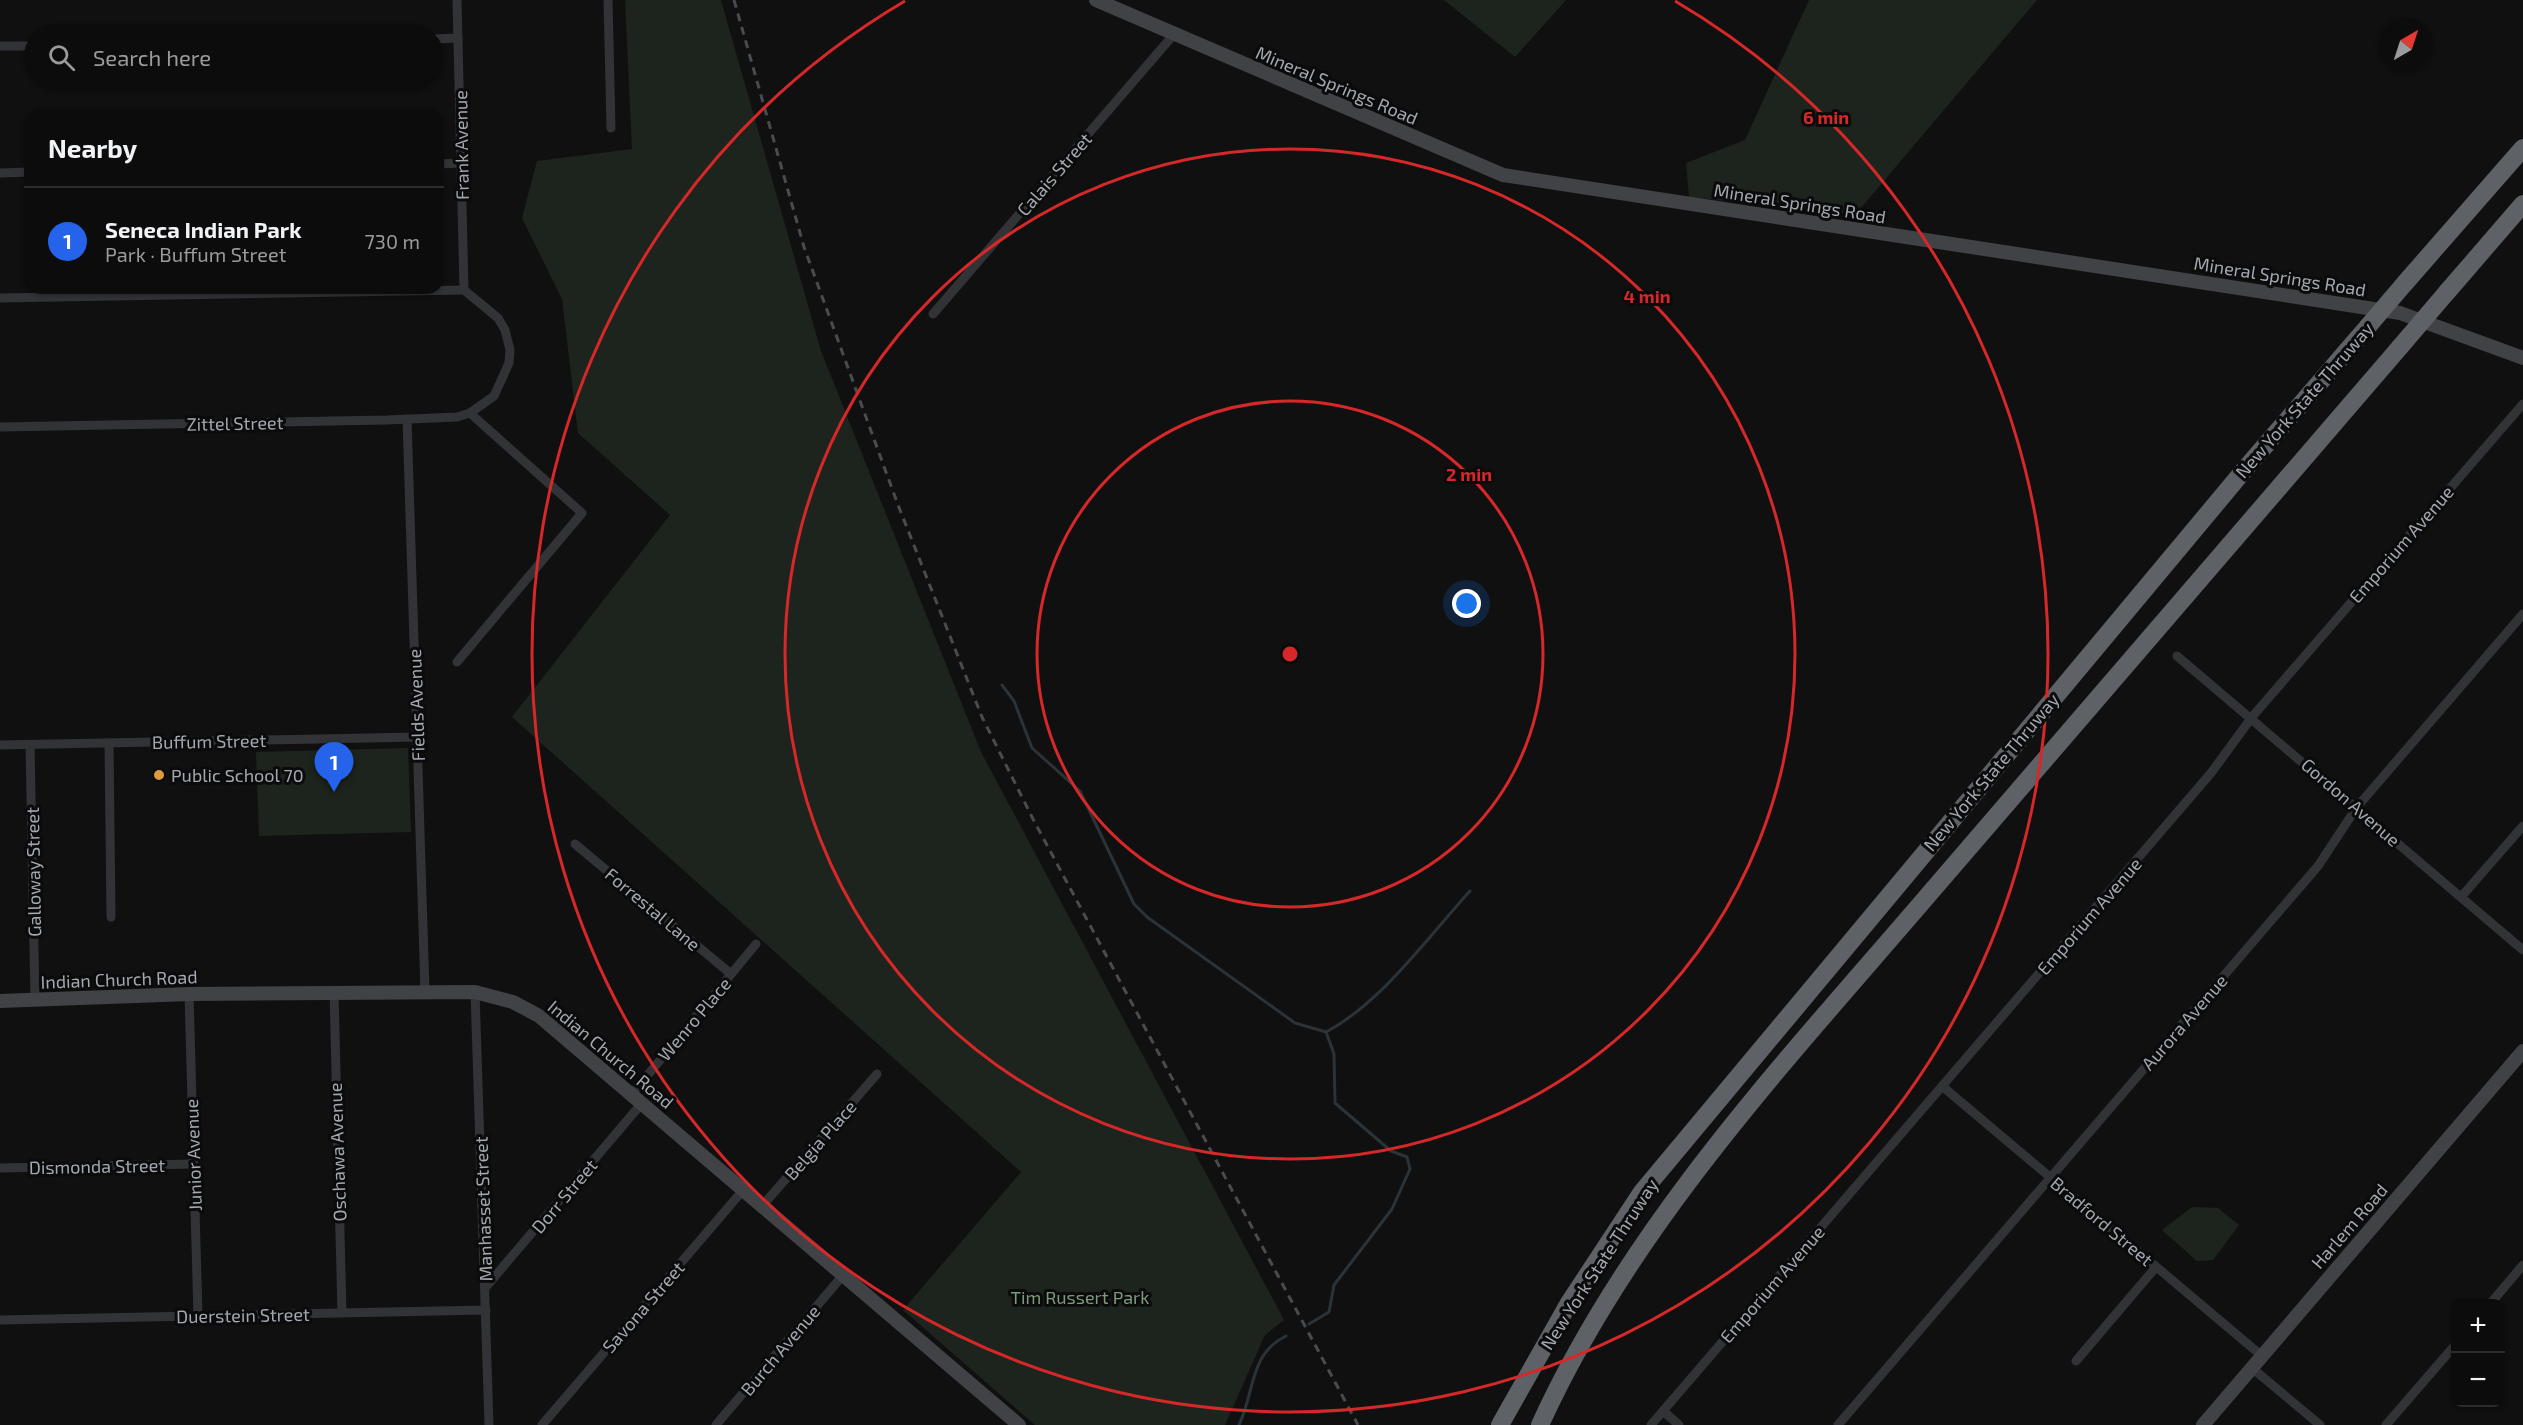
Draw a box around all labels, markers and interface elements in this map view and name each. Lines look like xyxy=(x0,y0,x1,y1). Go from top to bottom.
north arrow xyxy=(2379,18,2433,72)
search box xyxy=(24,24,444,90)
icon: search xyxy=(45,41,78,74)
street label: Mineral Springs Road xyxy=(1253,41,1421,129)
text: Search here xyxy=(93,44,211,70)
street label: Frank Avenue xyxy=(449,90,473,200)
text: 6 min xyxy=(1803,106,1849,128)
street label: Calais Street xyxy=(1012,128,1096,220)
text: Nearby xyxy=(48,132,137,163)
street label: Mineral Springs Road xyxy=(1712,179,1888,227)
text: Seneca Indian Park xyxy=(105,216,302,242)
text: 1 xyxy=(63,229,72,253)
text: 730 m xyxy=(365,229,420,253)
text: Park · Buffum Street xyxy=(105,242,286,266)
street label: Mineral Springs Road xyxy=(2192,252,2368,300)
text: 4 min xyxy=(1624,285,1671,307)
street label: New York State Thruway xyxy=(2230,317,2378,482)
street label: Zittel Street xyxy=(186,411,284,435)
text: 2 min xyxy=(1446,463,1492,485)
street label: Emporium Avenue xyxy=(2344,481,2458,607)
your location xyxy=(1452,589,1481,618)
centre of rings xyxy=(1280,644,1300,664)
street label: Fields Avenue xyxy=(403,648,429,762)
street label: New York State Thruway xyxy=(1919,688,2064,855)
street label: Buffum Street xyxy=(152,729,266,753)
pin: 1 xyxy=(314,742,354,792)
street label: Gordon Avenue xyxy=(2297,753,2405,851)
place label: Public School 70 xyxy=(171,764,304,786)
marker: Public School 70 xyxy=(152,768,166,782)
street label: Galloway Street xyxy=(21,807,45,937)
street label: Emporium Avenue xyxy=(2032,853,2146,979)
street label: Forrestal Lane xyxy=(601,863,705,955)
street label: Indian Church Road xyxy=(40,965,198,993)
street label: Aurora Avenue xyxy=(2136,970,2232,1074)
street label: Wenro Place xyxy=(653,973,735,1065)
street label: Indian Church Road xyxy=(544,995,678,1113)
street label: Oschawa Avenue xyxy=(324,1082,350,1222)
street label: Belgia Place xyxy=(779,1096,861,1184)
street label: Junior Avenue xyxy=(180,1099,206,1211)
street label: Manhasset Street xyxy=(469,1136,497,1282)
street label: Dismonda Street xyxy=(29,1154,165,1178)
street label: Dorr Street xyxy=(527,1154,602,1238)
street label: Bradford Street xyxy=(2046,1172,2158,1270)
street label: New York State Thruway xyxy=(1536,1174,1663,1354)
street label: Harlem Road xyxy=(2306,1179,2392,1273)
street label: Emporium Avenue xyxy=(1715,1221,1829,1347)
street label: Savona Street xyxy=(597,1257,689,1357)
park label: Tim Russert Park xyxy=(1011,1286,1149,1308)
map controls xyxy=(2451,1299,2505,1407)
button: + xyxy=(2451,1299,2505,1353)
street label: Burch Avenue xyxy=(736,1300,824,1400)
street label: Duerstein Street xyxy=(176,1303,310,1327)
button: − xyxy=(2451,1353,2505,1407)

